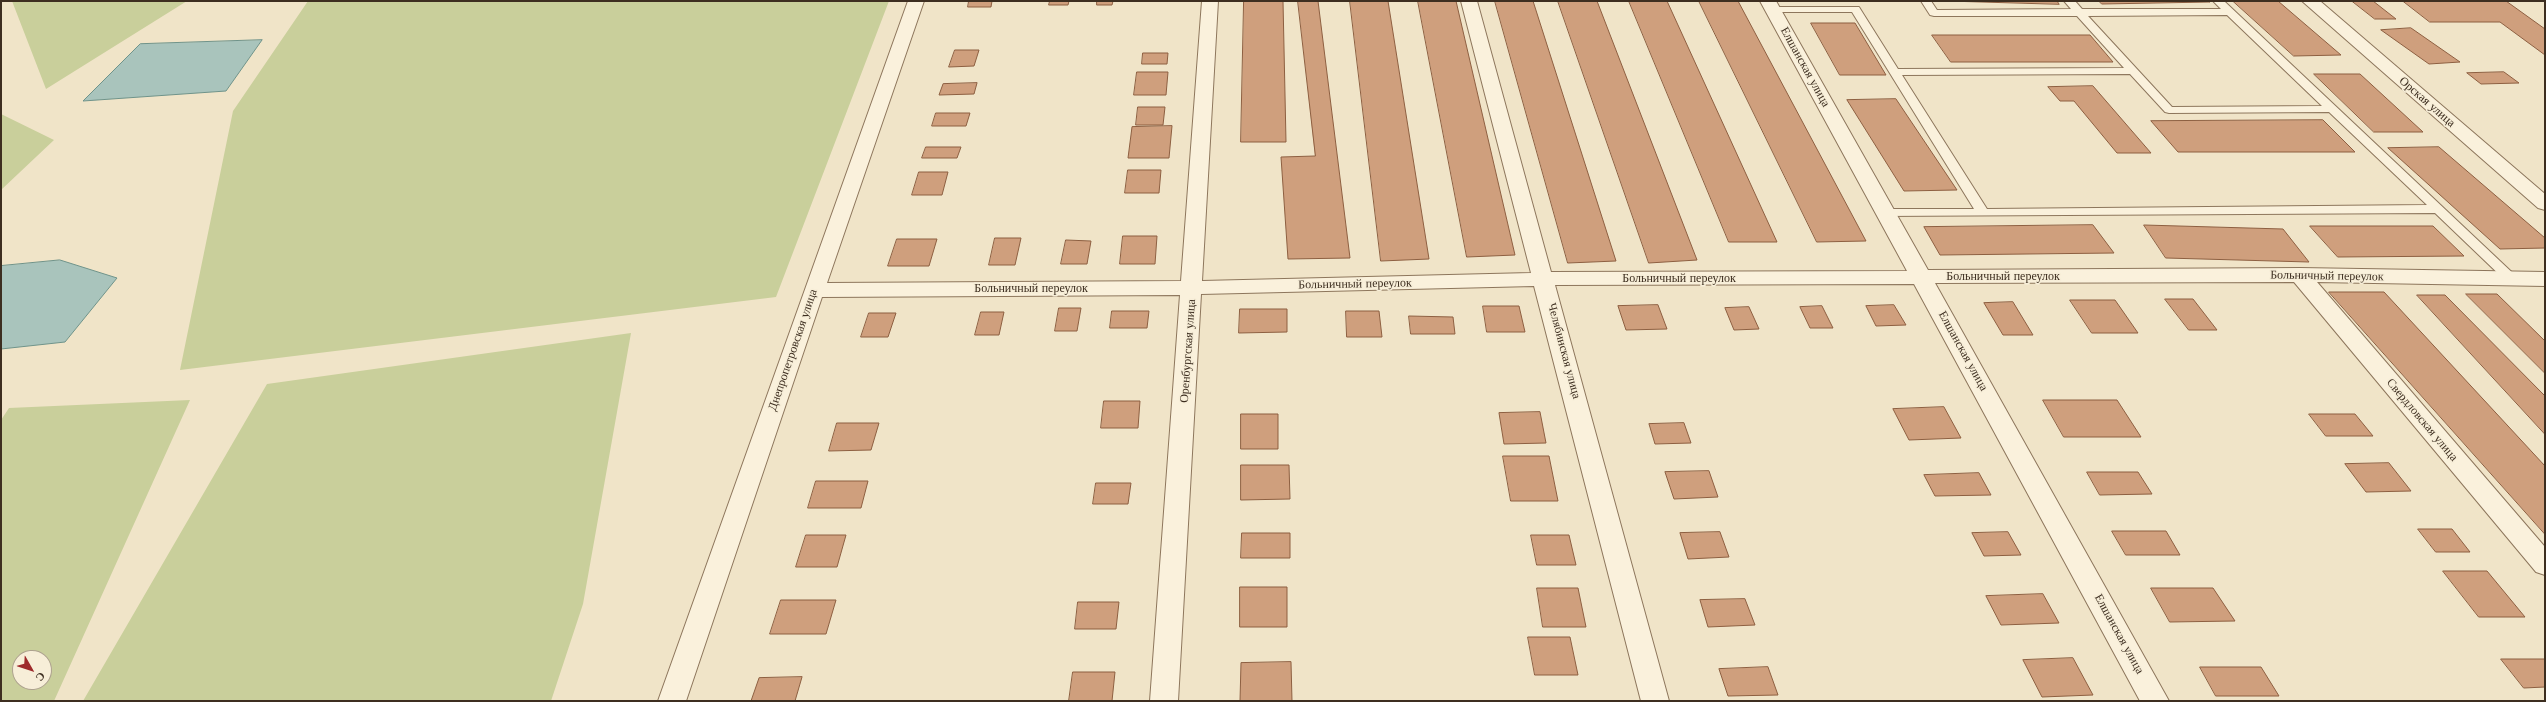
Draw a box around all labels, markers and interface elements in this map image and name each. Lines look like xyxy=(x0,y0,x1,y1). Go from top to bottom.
street label: Елшанская улица xyxy=(1777,25,1833,109)
street label: Орская улица xyxy=(2396,74,2458,130)
street label: Больничный переулок xyxy=(2270,268,2384,284)
street label: Больничный переулок xyxy=(1946,270,2060,284)
street label: Больничный переулок xyxy=(1622,272,1736,286)
street label: Больничный переулок xyxy=(1298,276,1412,292)
street label: Больничный переулок xyxy=(974,282,1088,296)
street label: Днепропетровская улица xyxy=(765,287,821,413)
street label: Оренбургская улица xyxy=(1177,299,1199,403)
street label: Челябинская улица xyxy=(1544,302,1584,400)
street label: Елшанская улица xyxy=(1935,309,1991,393)
street label: Свердловская улица xyxy=(2383,376,2461,464)
street label: Елшанская улица xyxy=(2091,592,2147,676)
north arrow xyxy=(12,650,52,690)
text: С xyxy=(33,669,48,684)

